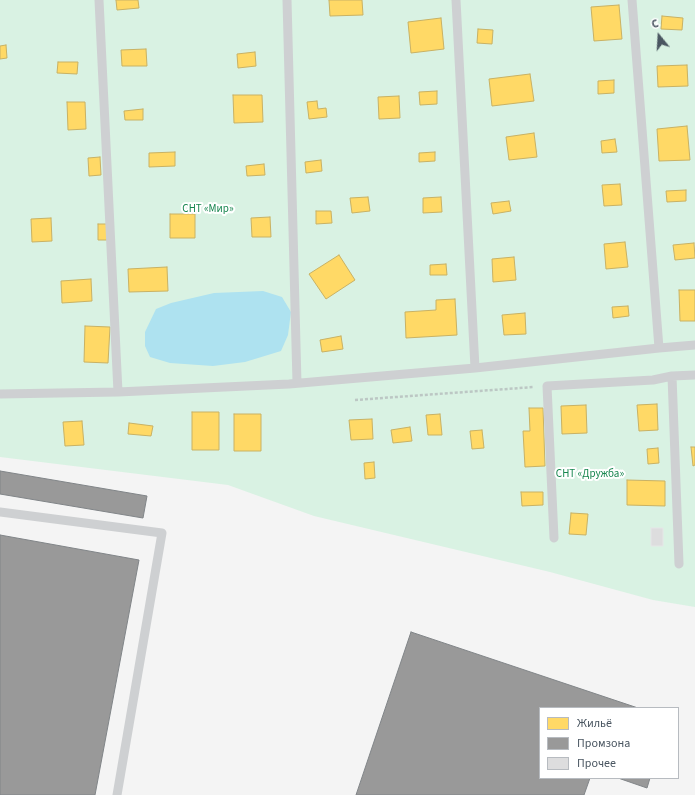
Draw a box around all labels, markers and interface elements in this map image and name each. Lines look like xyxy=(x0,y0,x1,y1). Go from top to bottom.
north arrow xyxy=(639,16,679,56)
text: С xyxy=(650,16,661,32)
park label: СНТ «Мир» xyxy=(182,203,234,217)
park label: СНТ «Дружба» xyxy=(556,468,624,482)
legend xyxy=(539,707,679,779)
text: Жильё xyxy=(577,715,612,732)
text: Промзона xyxy=(577,735,630,752)
text: Прочее xyxy=(577,755,616,772)

